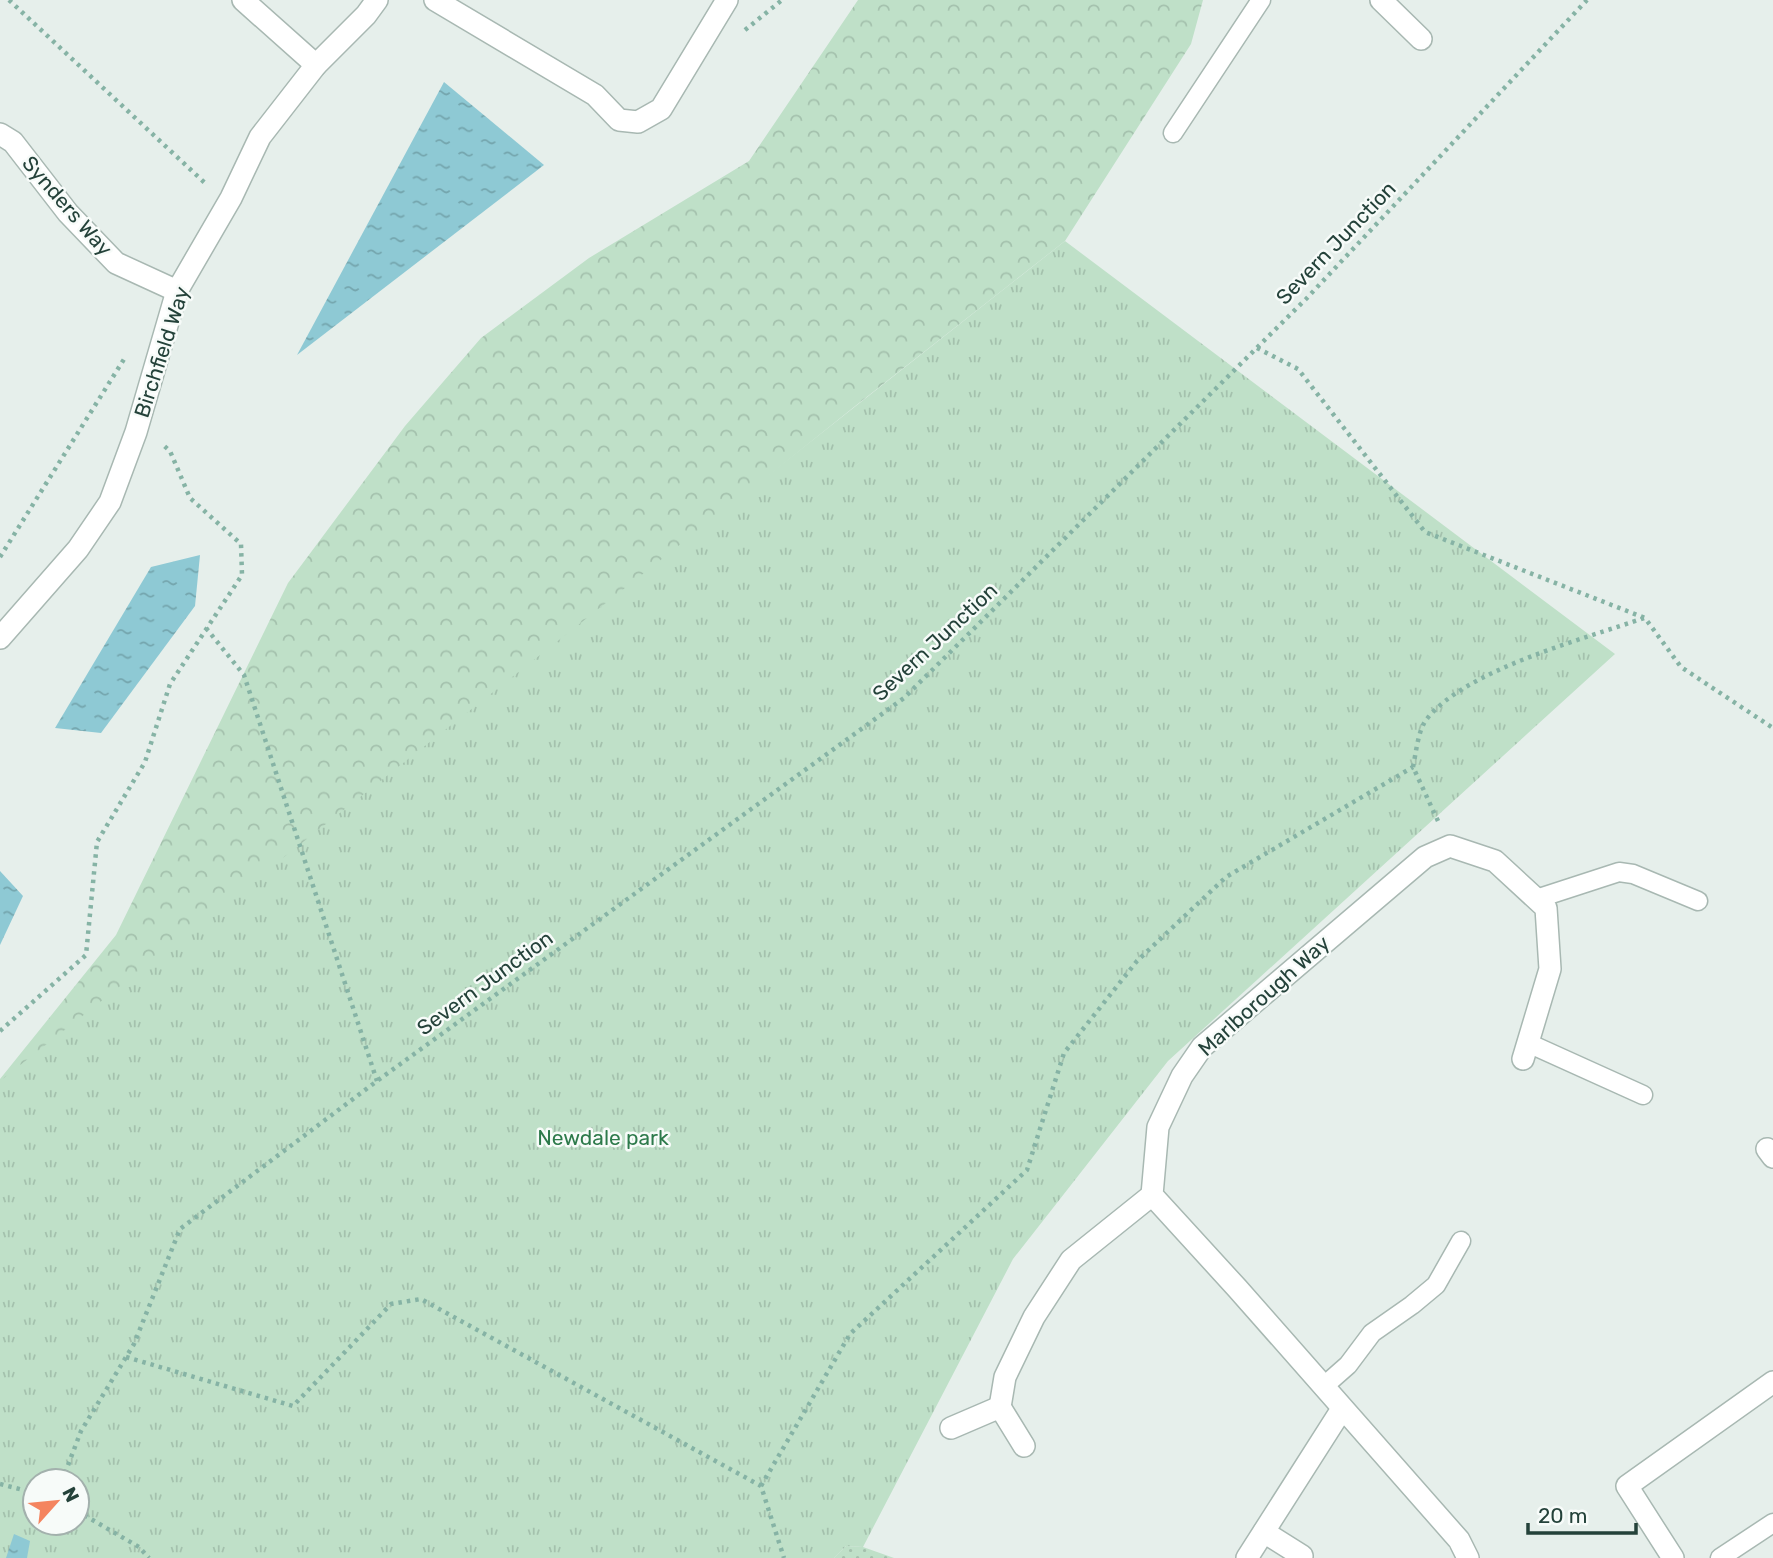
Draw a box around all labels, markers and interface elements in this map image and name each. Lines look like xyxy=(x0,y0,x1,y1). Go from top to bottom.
street label: Synders Way xyxy=(17,151,118,261)
street label: Severn Junction xyxy=(1271,176,1401,309)
street label: Birchfield Way xyxy=(129,283,195,420)
street label: Severn Junction xyxy=(867,577,1002,706)
street label: Severn Junction xyxy=(412,925,557,1040)
street label: Marlborough Way xyxy=(1193,930,1335,1061)
park label: Newdale park xyxy=(537,1125,669,1150)
north arrow xyxy=(21,1467,91,1537)
text: N xyxy=(57,1483,84,1506)
scale bar xyxy=(1528,1492,1636,1536)
text: 20 m xyxy=(1538,1503,1587,1528)

